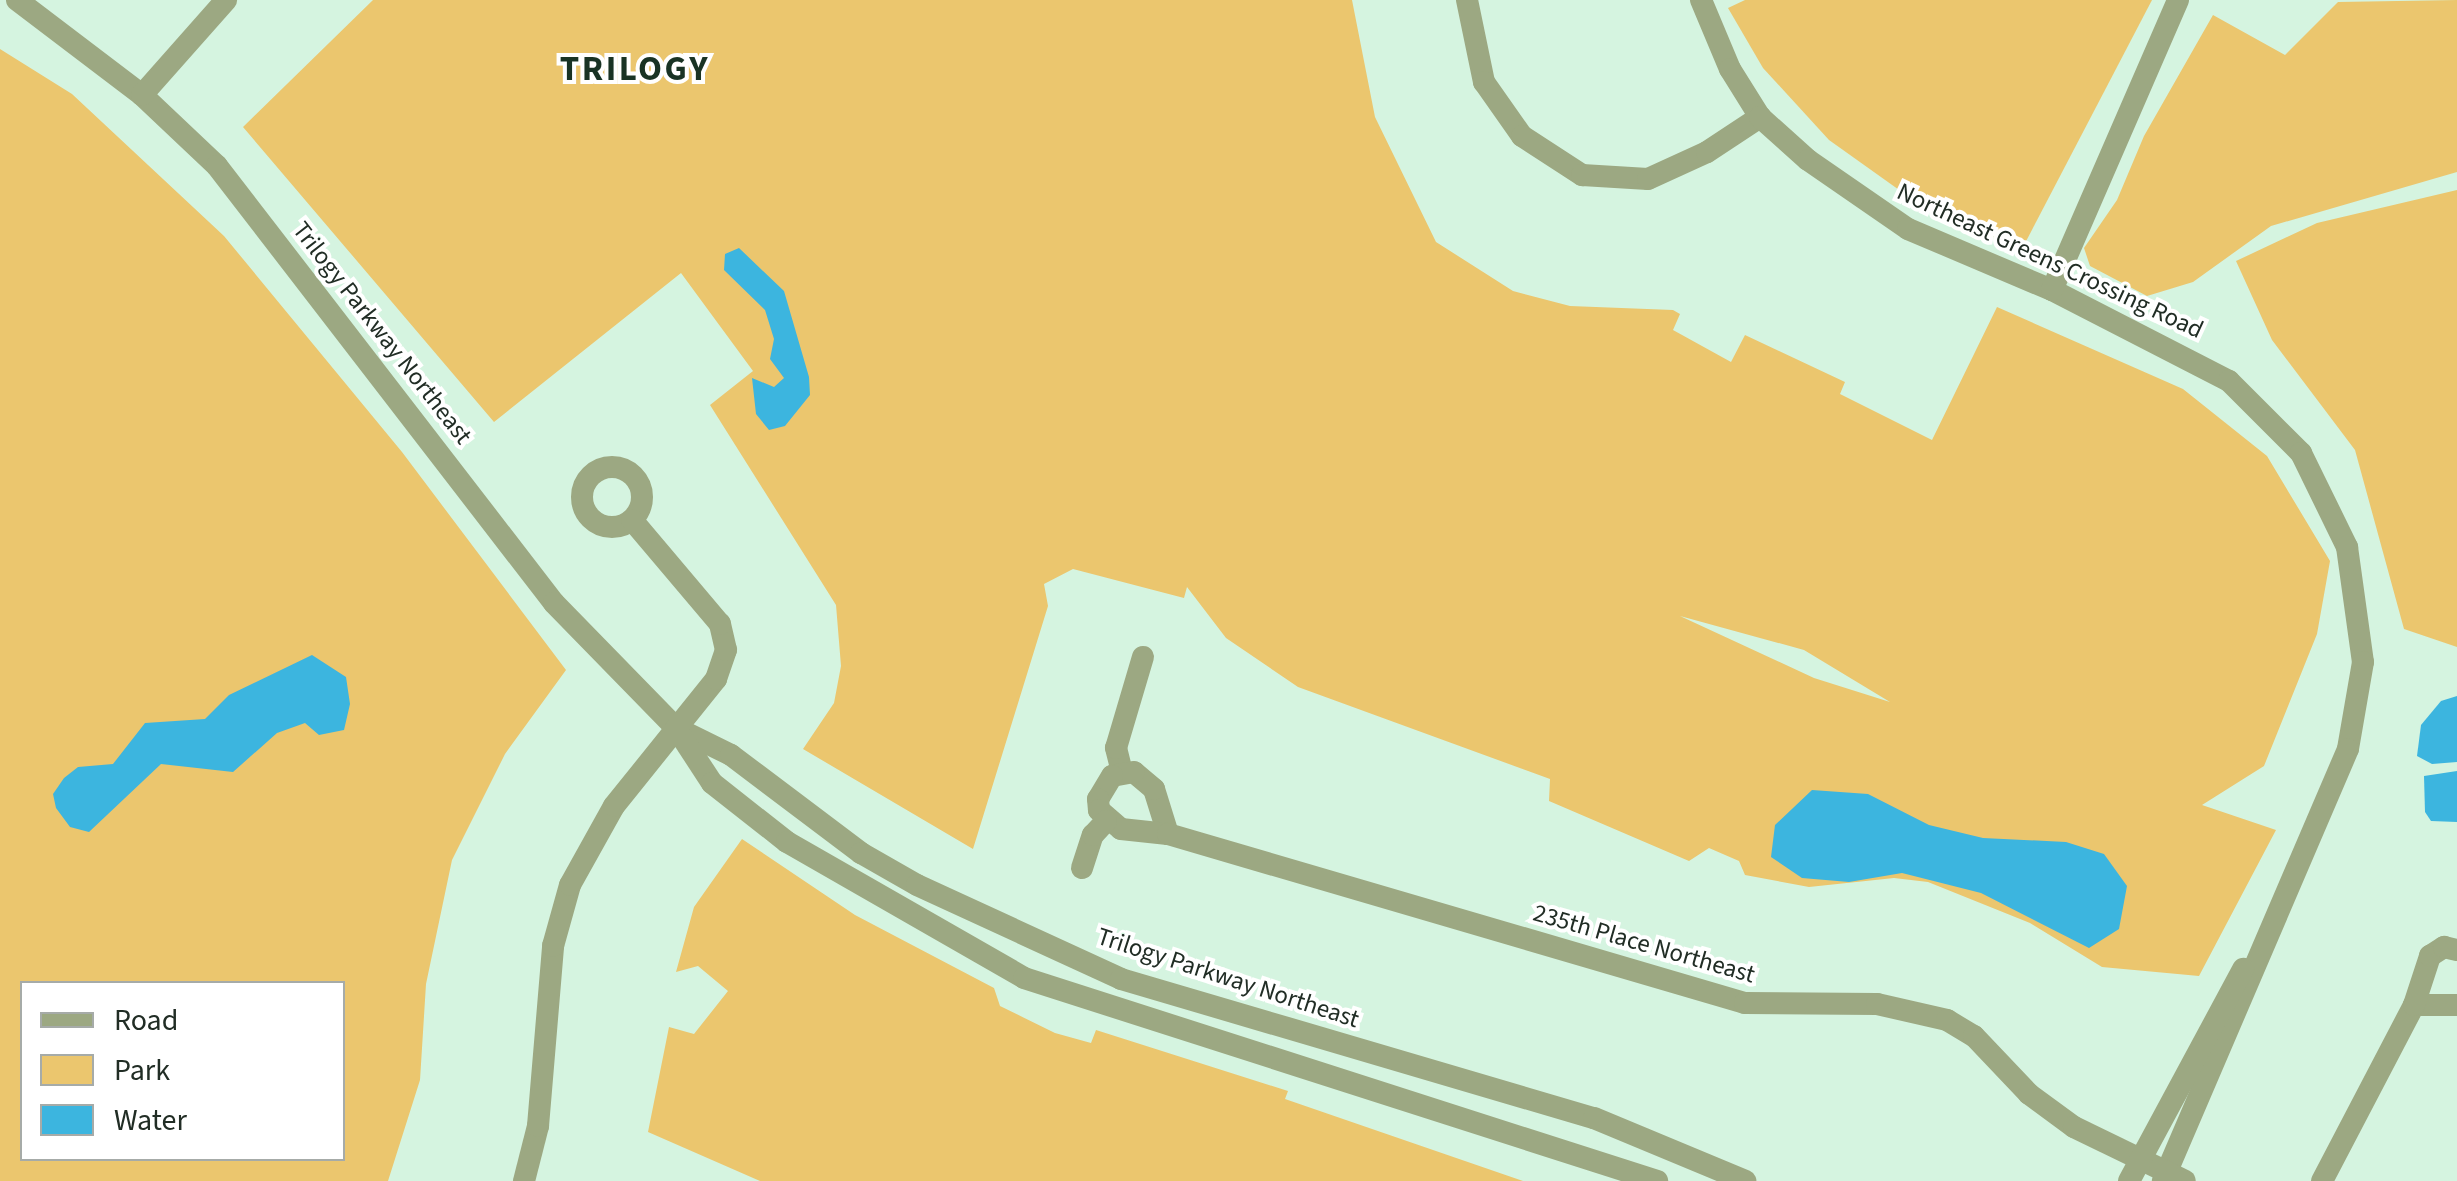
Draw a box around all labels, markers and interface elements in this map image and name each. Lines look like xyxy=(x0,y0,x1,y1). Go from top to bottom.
district label: TRILOGY xyxy=(560,48,710,90)
street label: Northeast Greens Crossing Road xyxy=(1892,177,2208,345)
street label: Trilogy Parkway Northeast xyxy=(286,216,478,450)
street label: 235th Place Northeast xyxy=(1530,898,1758,990)
street label: Trilogy Parkway Northeast xyxy=(1093,921,1363,1035)
legend xyxy=(20,981,345,1161)
text: Road xyxy=(114,999,178,1042)
text: Park xyxy=(114,1049,170,1092)
text: Water xyxy=(114,1099,187,1142)

